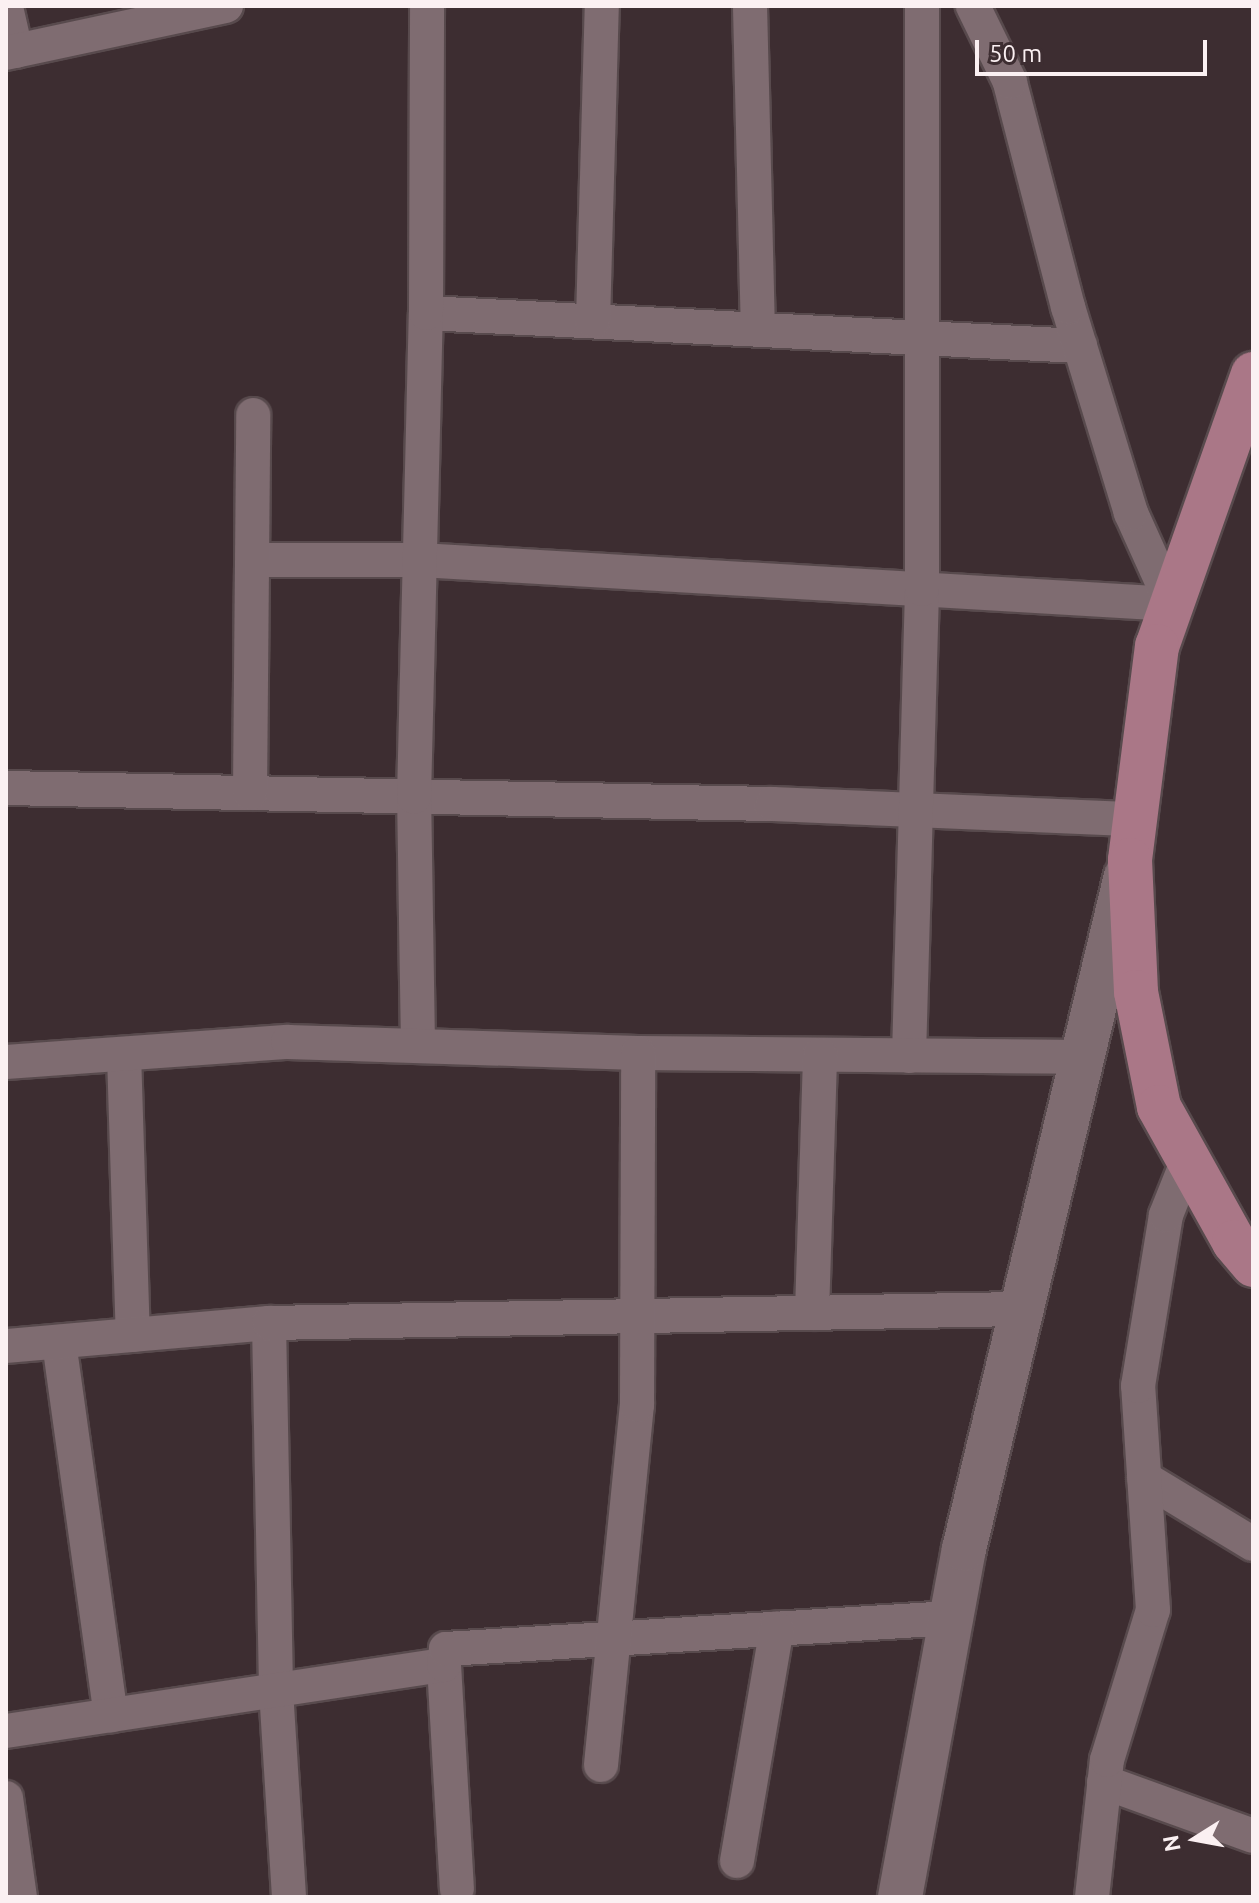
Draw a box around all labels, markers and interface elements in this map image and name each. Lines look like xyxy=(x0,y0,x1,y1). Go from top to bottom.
scale bar xyxy=(979,24,1211,74)
text: 50 m xyxy=(989,40,1042,67)
north arrow xyxy=(1155,1799,1235,1879)
text: N xyxy=(1157,1833,1185,1854)

